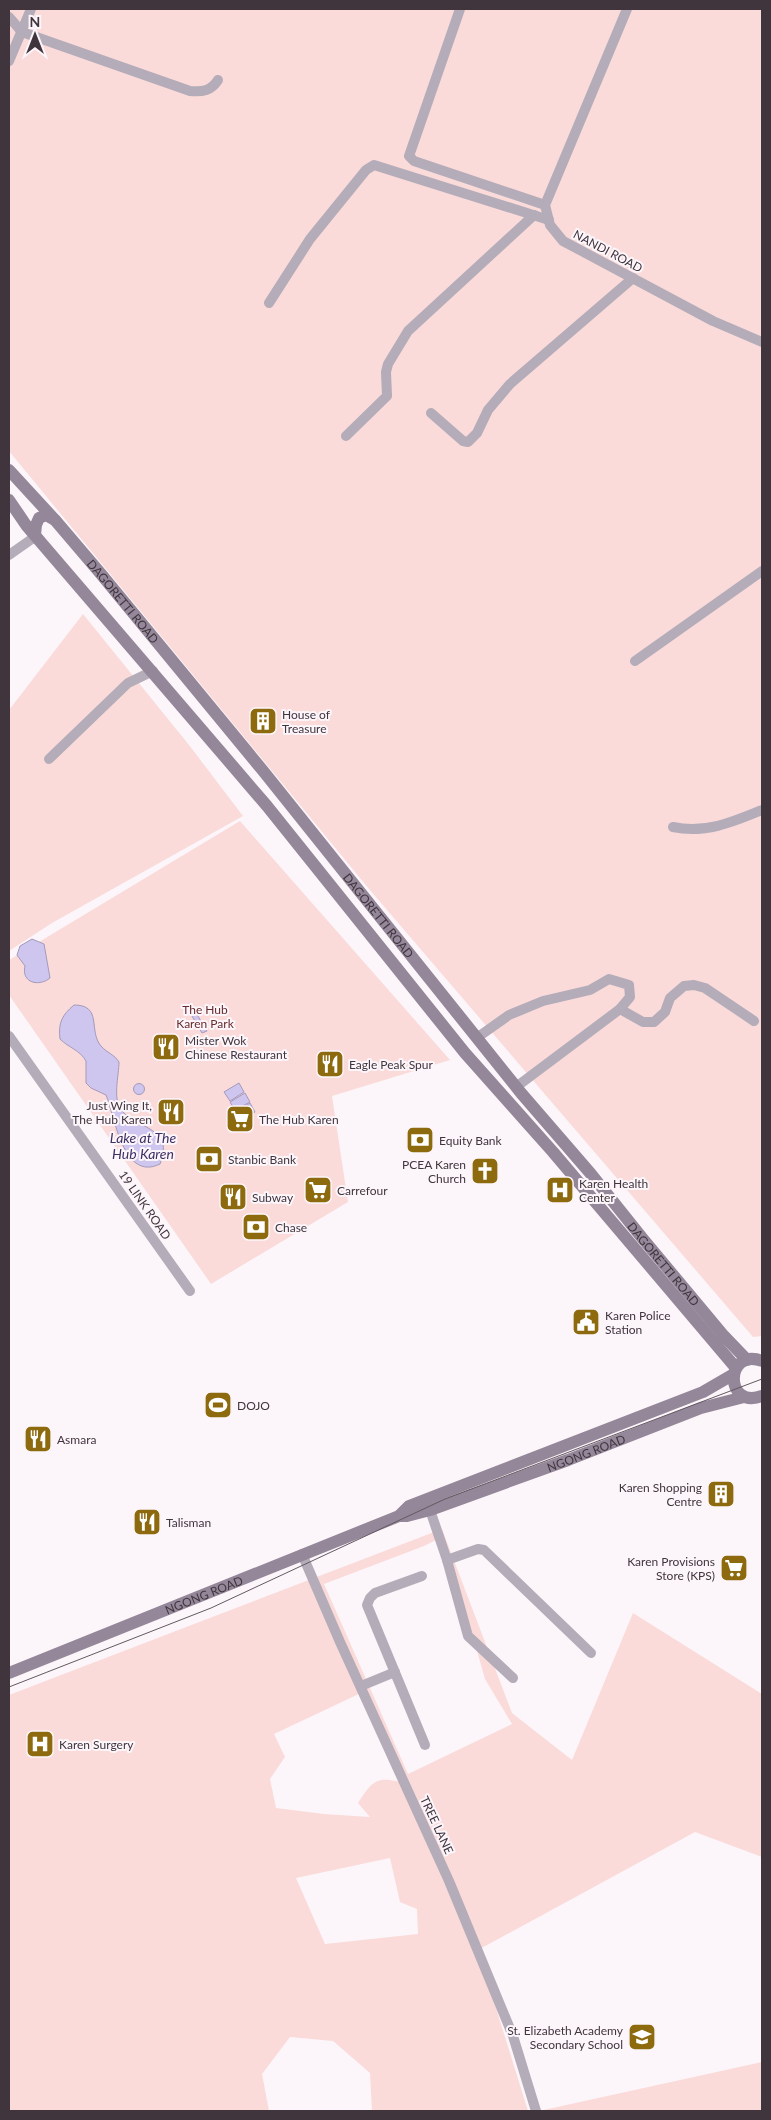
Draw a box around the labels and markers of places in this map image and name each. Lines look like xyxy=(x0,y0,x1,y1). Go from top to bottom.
building icon: House of Treasure xyxy=(248,706,278,736)
place label: House of Treasure xyxy=(282,707,331,736)
restaurant icon: Mister Wok Chinese Restaurant xyxy=(151,1032,181,1062)
place label: Mister Wok Chinese Restaurant xyxy=(185,1033,288,1062)
restaurant icon: Eagle Peak Spur xyxy=(315,1049,345,1079)
place label: Eagle Peak Spur xyxy=(349,1057,433,1072)
restaurant icon: Just Wing It, The Hub Karen xyxy=(156,1097,186,1127)
place label: Just Wing It, The Hub Karen xyxy=(72,1098,152,1127)
supermarket icon: The Hub Karen xyxy=(225,1104,255,1134)
place label: The Hub Karen xyxy=(259,1112,339,1127)
bank icon: Equity Bank xyxy=(405,1125,435,1155)
place label: Equity Bank xyxy=(439,1133,503,1148)
bank icon: Stanbic Bank xyxy=(194,1144,224,1174)
place label: Stanbic Bank xyxy=(228,1152,297,1167)
church icon: PCEA Karen Church xyxy=(470,1156,500,1186)
place label: PCEA Karen Church xyxy=(402,1157,466,1186)
supermarket icon: Carrefour xyxy=(303,1175,333,1205)
hospital icon: Karen Health Center xyxy=(545,1175,575,1205)
place label: Karen Health Center xyxy=(579,1176,648,1205)
restaurant icon: Subway xyxy=(218,1182,248,1212)
place label: Carrefour xyxy=(337,1183,388,1198)
place label: Subway xyxy=(252,1190,294,1205)
bank icon: Chase xyxy=(241,1212,271,1242)
place label: Chase xyxy=(275,1220,307,1235)
public building icon: Karen Police Station xyxy=(571,1307,601,1337)
place label: Karen Police Station xyxy=(605,1308,670,1337)
sports icon: DOJO xyxy=(203,1390,233,1420)
place label: DOJO xyxy=(237,1398,270,1413)
restaurant icon: Asmara xyxy=(23,1424,53,1454)
place label: Asmara xyxy=(57,1432,96,1447)
building icon: Karen Shopping Centre xyxy=(706,1479,736,1509)
place label: Karen Shopping Centre xyxy=(619,1480,702,1509)
restaurant icon: Talisman xyxy=(132,1507,162,1537)
place label: Talisman xyxy=(166,1515,211,1530)
supermarket icon: Karen Provisions Store (KPS) xyxy=(719,1553,749,1583)
place label: Karen Provisions Store (KPS) xyxy=(627,1554,715,1583)
hospital icon: Karen Surgery xyxy=(25,1729,55,1759)
place label: Karen Surgery xyxy=(59,1737,134,1752)
school or university icon: St. Elizabeth Academy Secondary School xyxy=(627,2022,657,2052)
place label: St. Elizabeth Academy Secondary School xyxy=(507,2023,624,2052)

